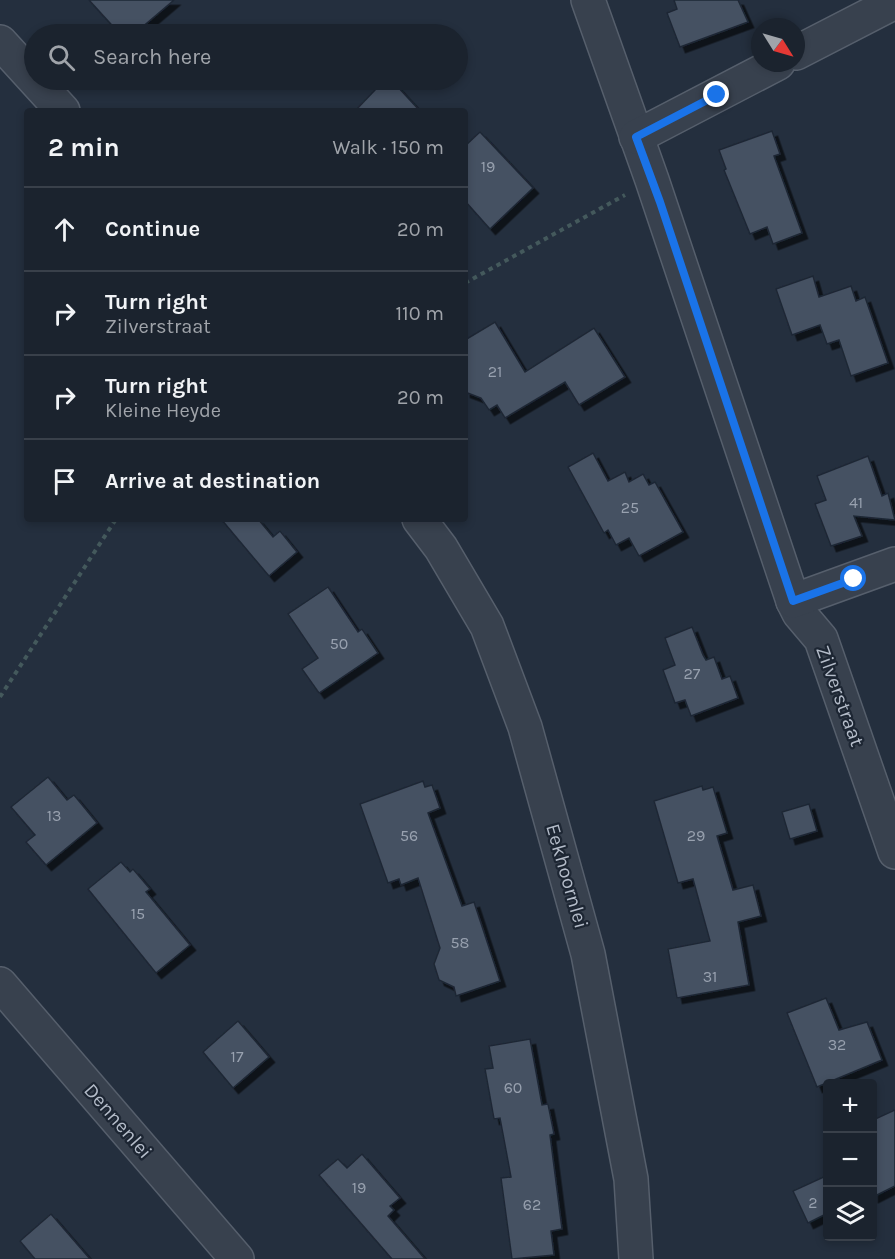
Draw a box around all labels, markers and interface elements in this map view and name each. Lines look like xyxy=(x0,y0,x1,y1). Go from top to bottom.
north arrow xyxy=(751,18,805,72)
search box xyxy=(24,24,468,90)
icon: search xyxy=(45,41,78,74)
text: Search here xyxy=(93,44,211,70)
route end xyxy=(703,81,729,107)
text: 2 min xyxy=(48,132,120,163)
text: Walk · 150 m xyxy=(333,136,444,159)
house number: 19 xyxy=(481,157,495,176)
icon: ahead xyxy=(48,213,81,246)
text: Continue xyxy=(105,216,200,242)
text: 20 m xyxy=(397,218,444,241)
text: Turn right xyxy=(105,289,208,315)
icon: right xyxy=(48,297,81,330)
text: 110 m xyxy=(395,302,444,325)
text: Zilverstraat xyxy=(105,315,211,338)
house number: 21 xyxy=(488,362,502,381)
text: Turn right xyxy=(105,373,208,399)
icon: right xyxy=(48,381,81,414)
text: 20 m xyxy=(397,386,444,409)
text: Kleine Heyde xyxy=(105,399,221,422)
icon: arrive xyxy=(48,465,81,498)
text: Arrive at destination xyxy=(105,468,320,494)
house number: 41 xyxy=(849,493,863,512)
house number: 25 xyxy=(621,498,639,517)
route start xyxy=(840,565,866,591)
house number: 50 xyxy=(330,634,348,653)
street label: Zilverstraat xyxy=(811,642,869,750)
house number: 27 xyxy=(684,664,701,683)
house number: 13 xyxy=(47,806,61,825)
street label: Eekhoornlei xyxy=(541,821,593,931)
house number: 56 xyxy=(400,826,418,845)
house number: 29 xyxy=(687,826,705,845)
house number: 15 xyxy=(131,904,145,923)
house number: 58 xyxy=(451,933,469,952)
house number: 31 xyxy=(703,967,717,986)
house number: 32 xyxy=(828,1035,846,1054)
house number: 17 xyxy=(231,1047,244,1066)
house number: 60 xyxy=(504,1078,522,1097)
street label: Dennenlei xyxy=(79,1079,157,1163)
map controls xyxy=(823,1079,877,1241)
button: + xyxy=(823,1079,877,1133)
button: − xyxy=(823,1133,877,1187)
house number: 19 xyxy=(352,1178,366,1197)
button: layers xyxy=(823,1187,877,1241)
house number: 2 xyxy=(808,1193,818,1212)
house number: 62 xyxy=(523,1195,541,1214)

